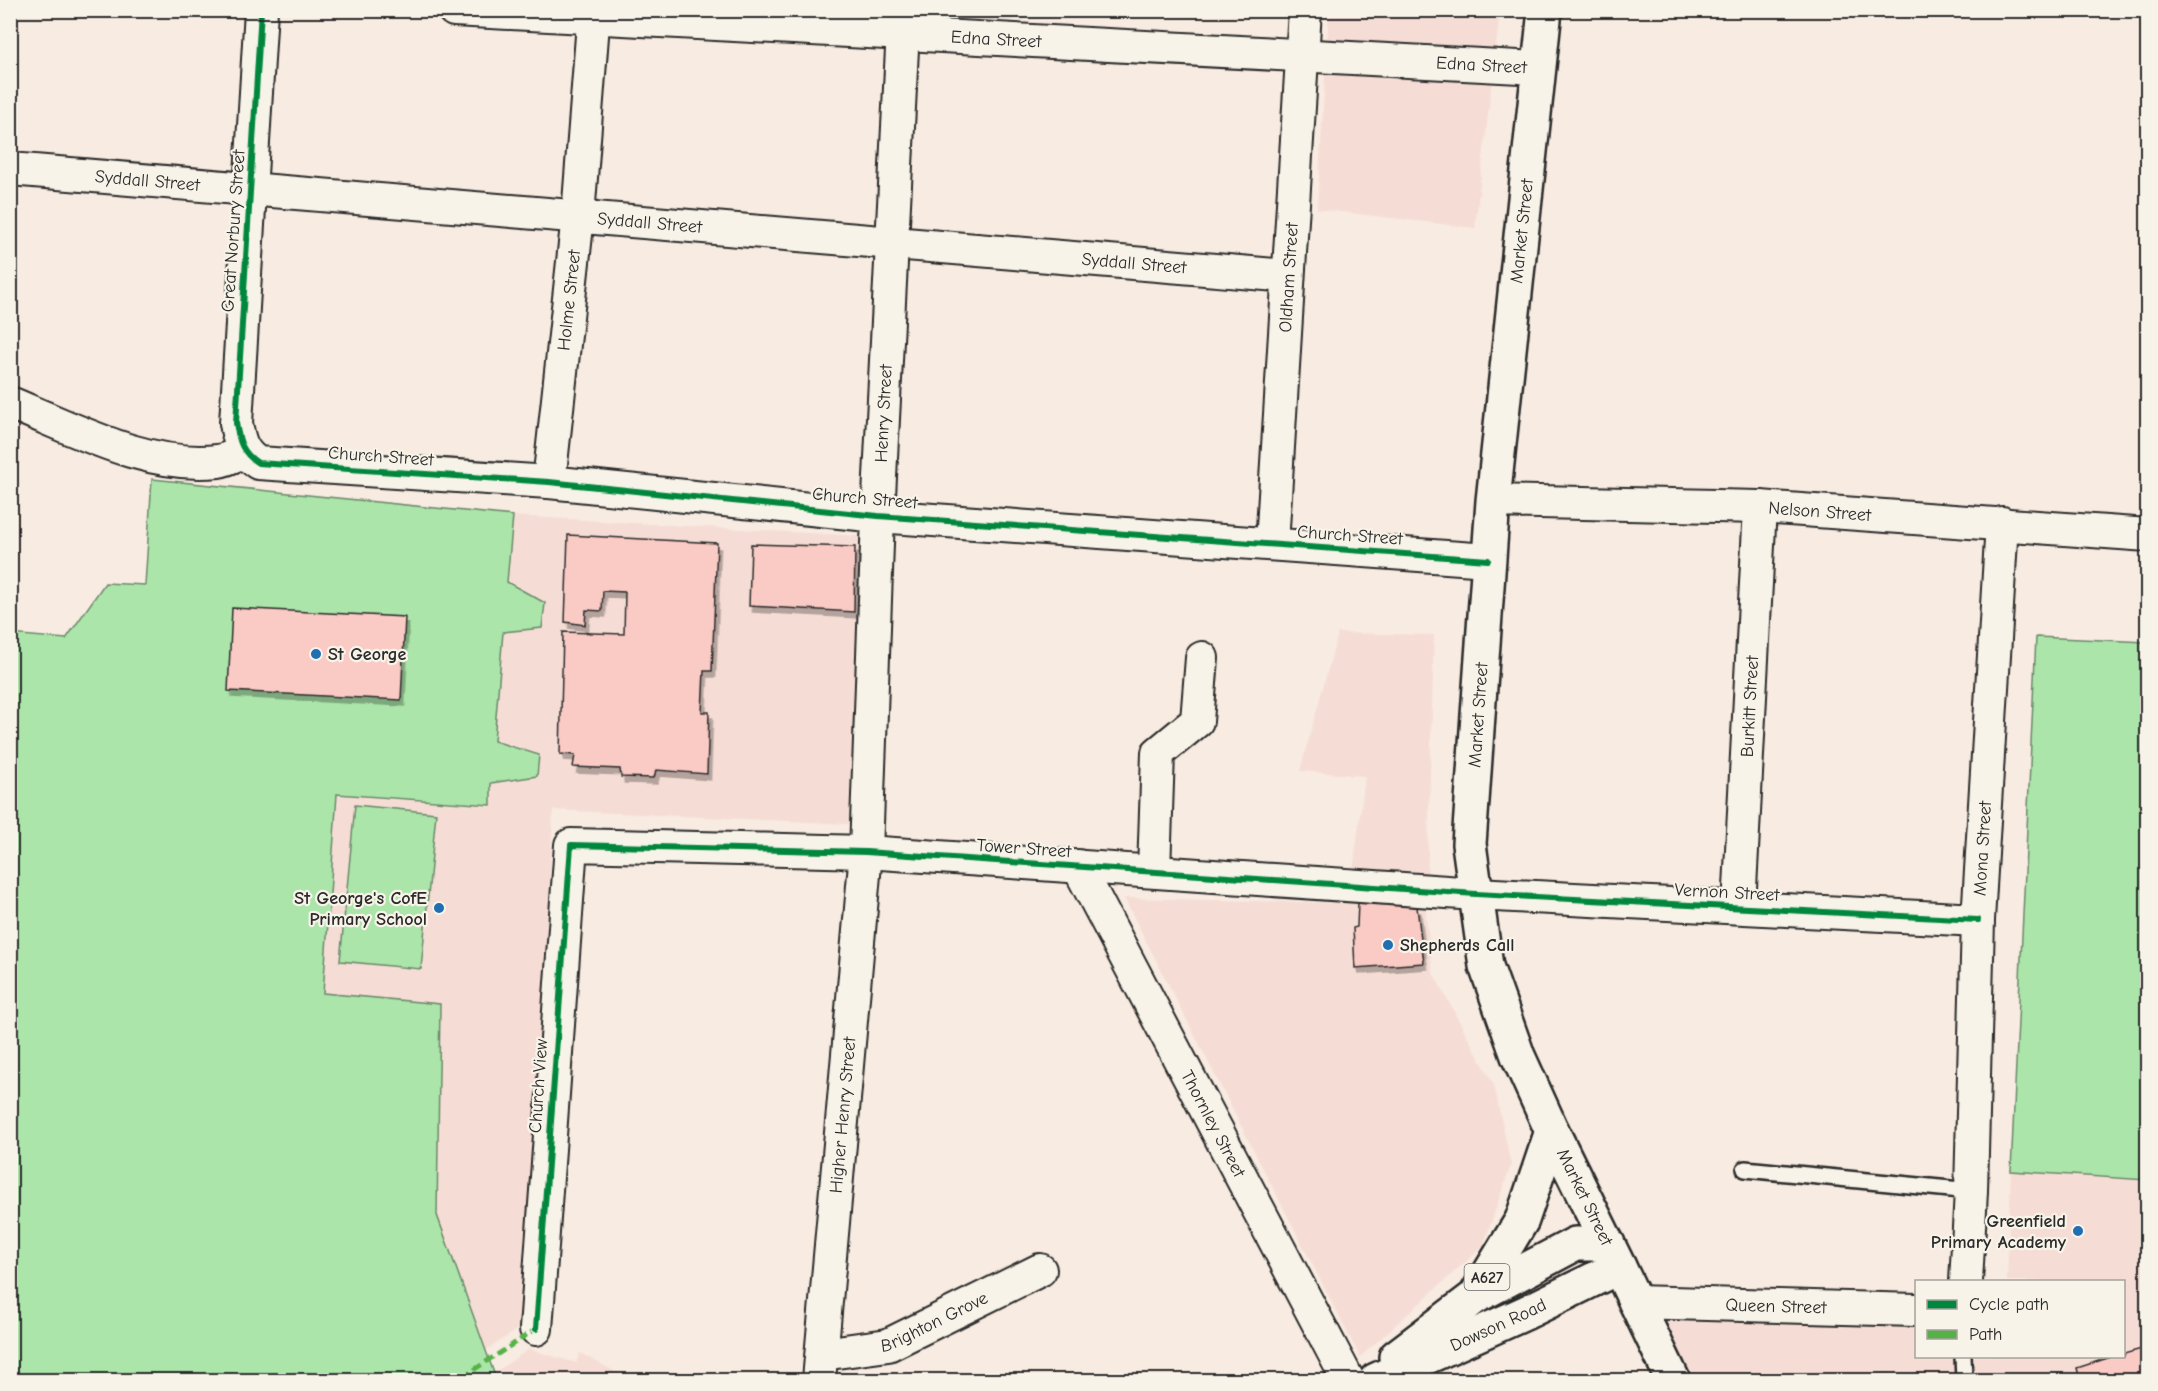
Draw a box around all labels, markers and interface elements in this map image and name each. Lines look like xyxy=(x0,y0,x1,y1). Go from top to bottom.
street label: Edna Street xyxy=(950,27,1043,52)
street label: Edna Street xyxy=(1436,53,1528,78)
street label: Great Norbury Street xyxy=(217,148,250,313)
street label: Syddall Street xyxy=(94,166,202,196)
street label: Market Street xyxy=(1506,177,1538,284)
street label: Syddall Street xyxy=(596,208,704,238)
street label: Oldham Street xyxy=(1275,221,1303,333)
street label: Holme Street xyxy=(553,248,585,352)
street label: Syddall Street xyxy=(1081,249,1188,279)
street label: Henry Street xyxy=(871,363,897,463)
street label: Church Street xyxy=(327,442,435,471)
street label: Church Street xyxy=(811,483,919,514)
street label: Nelson Street xyxy=(1768,498,1873,526)
street label: Church Street xyxy=(1296,521,1404,550)
place label: St George xyxy=(328,644,407,665)
marker: St George xyxy=(309,647,323,661)
street label: Burkitt Street xyxy=(1737,654,1763,758)
street label: Market Street xyxy=(1464,661,1493,768)
street label: Mona Street xyxy=(1969,799,1996,896)
street label: Tower Street xyxy=(976,835,1073,862)
street label: Vernon Street xyxy=(1674,879,1781,906)
place label: St George's CofE Primary School xyxy=(294,888,427,930)
marker: St George's CofE Primary School xyxy=(432,901,446,915)
place label: Shepherds Call xyxy=(1400,935,1515,956)
marker: Shepherds Call xyxy=(1381,938,1395,952)
street label: Higher Henry Street xyxy=(826,1035,861,1194)
street label: Church View xyxy=(525,1038,552,1134)
street label: Thornley Street xyxy=(1176,1067,1250,1182)
street label: Market Street xyxy=(1552,1145,1617,1250)
place label: Greenfield Primary Academy xyxy=(1931,1211,2067,1253)
marker: Greenfield Primary Academy xyxy=(2071,1224,2085,1238)
road number: A627 xyxy=(1464,1264,1510,1290)
legend xyxy=(1915,1280,2125,1358)
street label: Brighton Grove xyxy=(880,1287,991,1357)
street label: Dowson Road xyxy=(1447,1294,1550,1356)
text: Cycle path xyxy=(1969,1294,2049,1315)
street label: Queen Street xyxy=(1725,1295,1828,1318)
text: Path xyxy=(1969,1324,2002,1345)

